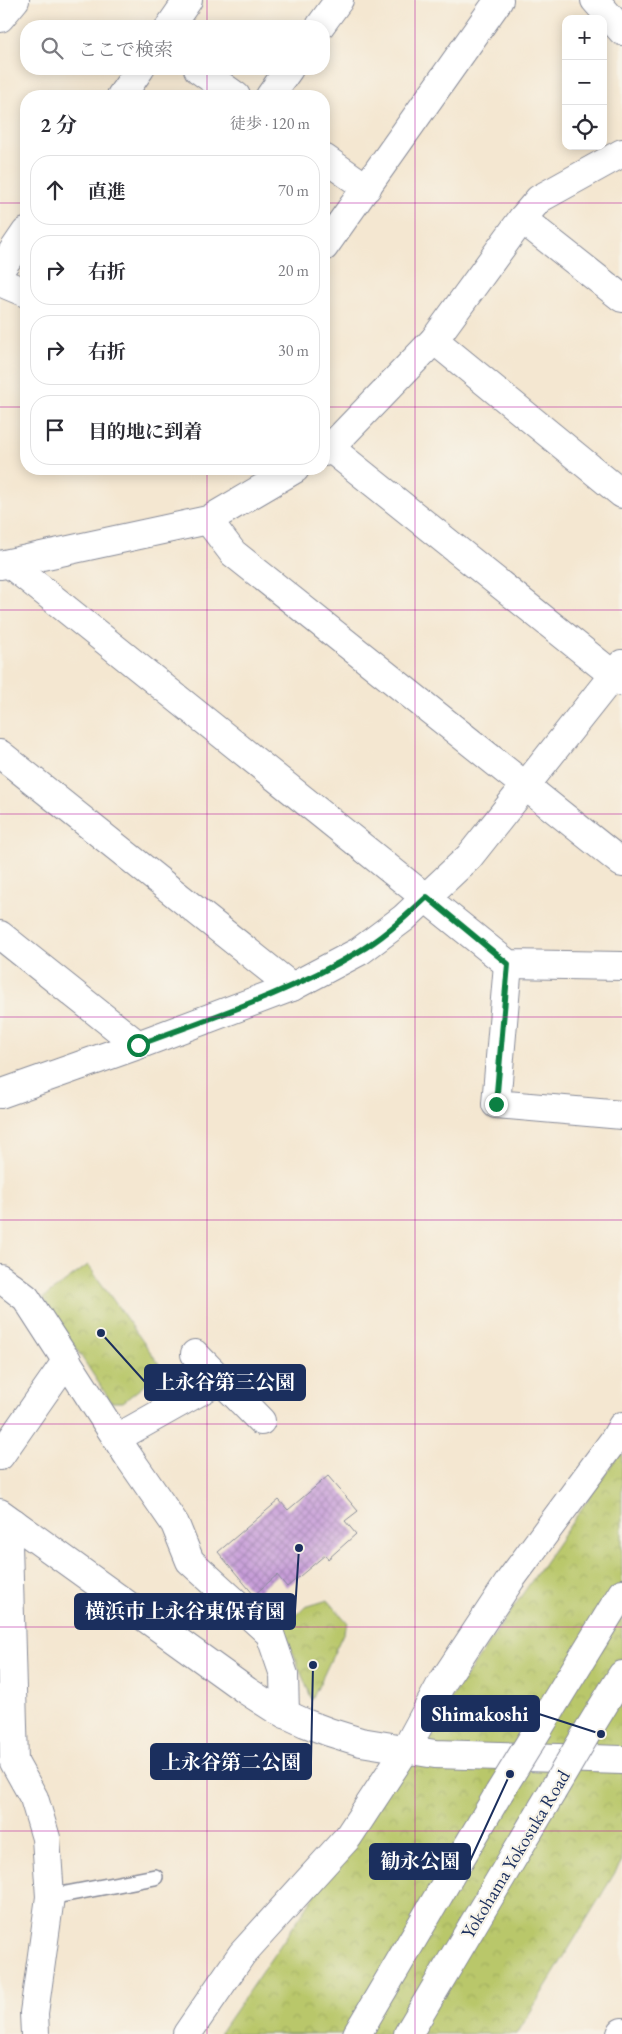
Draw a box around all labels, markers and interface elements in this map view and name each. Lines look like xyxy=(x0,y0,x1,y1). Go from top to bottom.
map controls xyxy=(562,15,607,150)
button: + xyxy=(562,15,607,60)
search box xyxy=(20,20,330,75)
icon: search xyxy=(38,34,66,62)
text: ここで検索 xyxy=(78,37,173,62)
button: − xyxy=(562,60,607,105)
button: locate xyxy=(562,105,607,150)
text: 2 分 xyxy=(40,111,77,138)
text: 徒歩 · 120 m xyxy=(230,113,310,134)
icon: ahead xyxy=(41,176,69,204)
text: 直進 xyxy=(88,179,126,204)
text: 70 m xyxy=(278,180,309,201)
icon: right xyxy=(41,256,69,284)
text: 右折 xyxy=(88,259,126,284)
text: 20 m xyxy=(278,260,309,281)
icon: right xyxy=(41,336,69,364)
text: 右折 xyxy=(88,339,126,364)
text: 30 m xyxy=(278,340,309,361)
icon: arrive xyxy=(41,416,69,444)
text: 目的地に到着 xyxy=(88,419,202,444)
route start xyxy=(127,1034,150,1057)
route end xyxy=(485,1093,508,1116)
callout: 上永谷第三公園 xyxy=(145,1365,305,1400)
text: 上永谷第三公園 xyxy=(155,1369,295,1395)
callout: 横浜市上永谷東保育園 xyxy=(75,1594,295,1629)
text: 横浜市上永谷東保育園 xyxy=(85,1598,285,1624)
callout: Shimakoshi xyxy=(422,1696,539,1731)
text: Shimakoshi xyxy=(432,1701,528,1727)
callout: 上永谷第二公園 xyxy=(151,1744,311,1779)
text: 上永谷第二公園 xyxy=(161,1749,301,1775)
street label: Yokohama Yokosuka Road xyxy=(455,1765,576,1943)
callout: 勧永公園 xyxy=(370,1844,470,1879)
text: 勧永公園 xyxy=(380,1848,460,1874)

